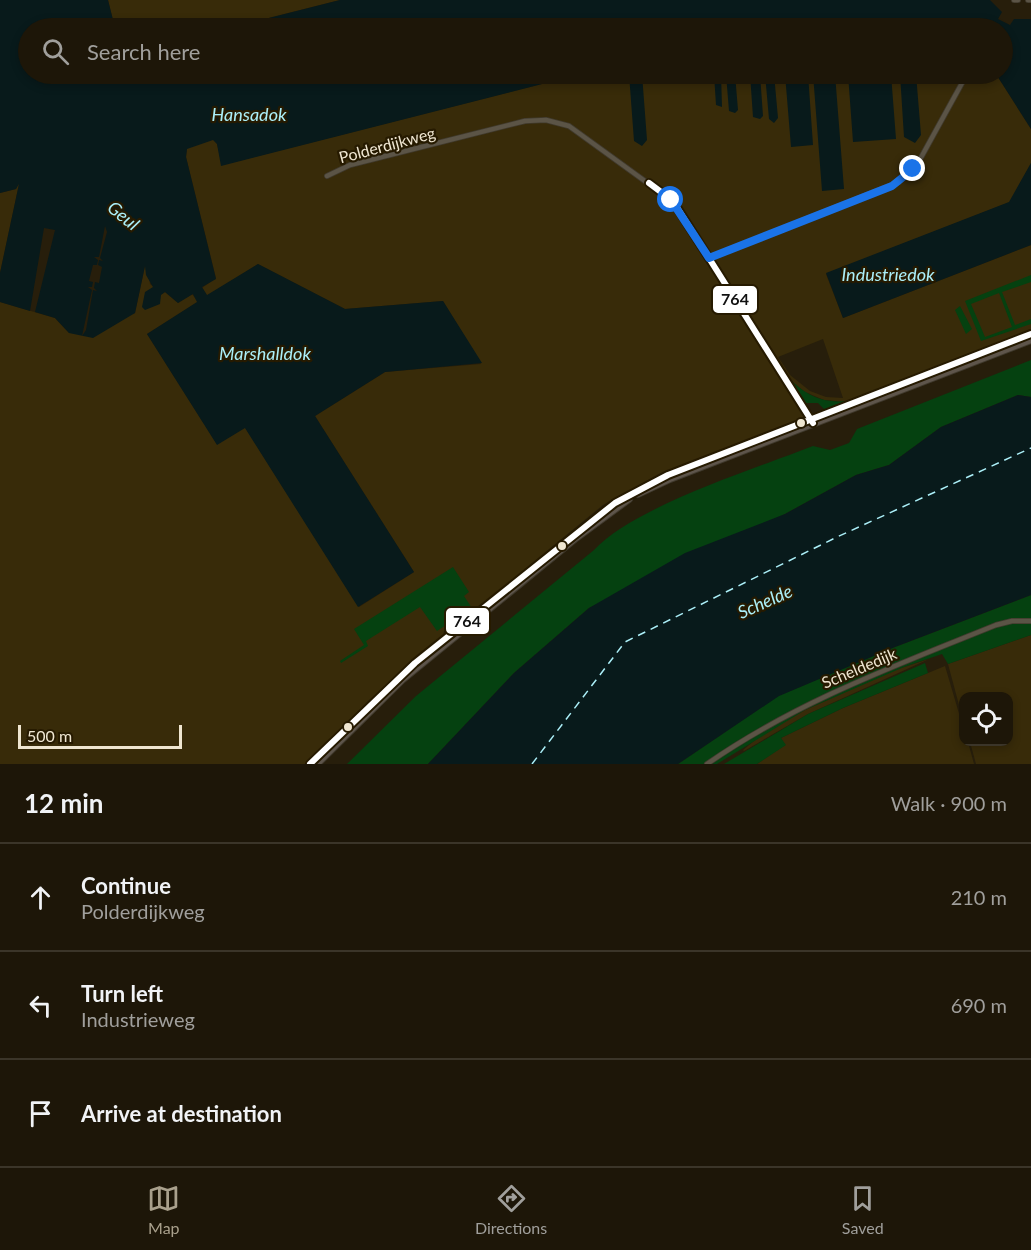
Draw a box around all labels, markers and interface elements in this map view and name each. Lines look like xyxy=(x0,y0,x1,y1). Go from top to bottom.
search box xyxy=(18,18,1013,84)
icon: search xyxy=(39,35,72,68)
text: Search here xyxy=(87,38,200,65)
water label: Hansadok xyxy=(211,103,287,125)
street label: Polderdijkweg xyxy=(337,123,437,166)
route end xyxy=(899,155,925,181)
route start xyxy=(657,186,683,212)
water label: Geul xyxy=(103,196,144,235)
water label: Industriedok xyxy=(841,263,935,285)
line badge: 764 xyxy=(712,285,758,314)
text: 764 xyxy=(721,289,749,308)
water label: Marshalldok xyxy=(219,342,311,364)
unlabelled marker xyxy=(795,417,807,429)
unlabelled marker xyxy=(556,540,568,552)
water label: Schelde xyxy=(734,579,795,623)
line badge: 764 xyxy=(445,607,490,635)
text: 764 xyxy=(453,611,481,630)
street label: Scheldedijk xyxy=(818,643,900,692)
map controls xyxy=(959,692,1013,746)
button: locate xyxy=(959,692,1013,746)
unlabelled marker xyxy=(342,721,354,733)
scale bar xyxy=(18,722,182,750)
text: 500 m xyxy=(27,726,72,745)
text: 12 min xyxy=(24,787,104,819)
text: Walk · 900 m xyxy=(891,791,1007,815)
text: Continue xyxy=(81,872,171,899)
icon: ahead xyxy=(24,881,57,914)
text: 210 m xyxy=(951,885,1007,909)
text: Polderdijkweg xyxy=(81,899,205,923)
text: Turn left xyxy=(81,980,163,1007)
icon: left xyxy=(24,989,57,1022)
text: 690 m xyxy=(951,993,1007,1017)
text: Industrieweg xyxy=(81,1007,195,1031)
icon: arrive xyxy=(24,1097,57,1130)
text: Arrive at destination xyxy=(81,1100,282,1127)
tab: Map xyxy=(147,1182,180,1237)
tab: Directions xyxy=(475,1182,547,1237)
tab: Saved xyxy=(842,1182,884,1237)

